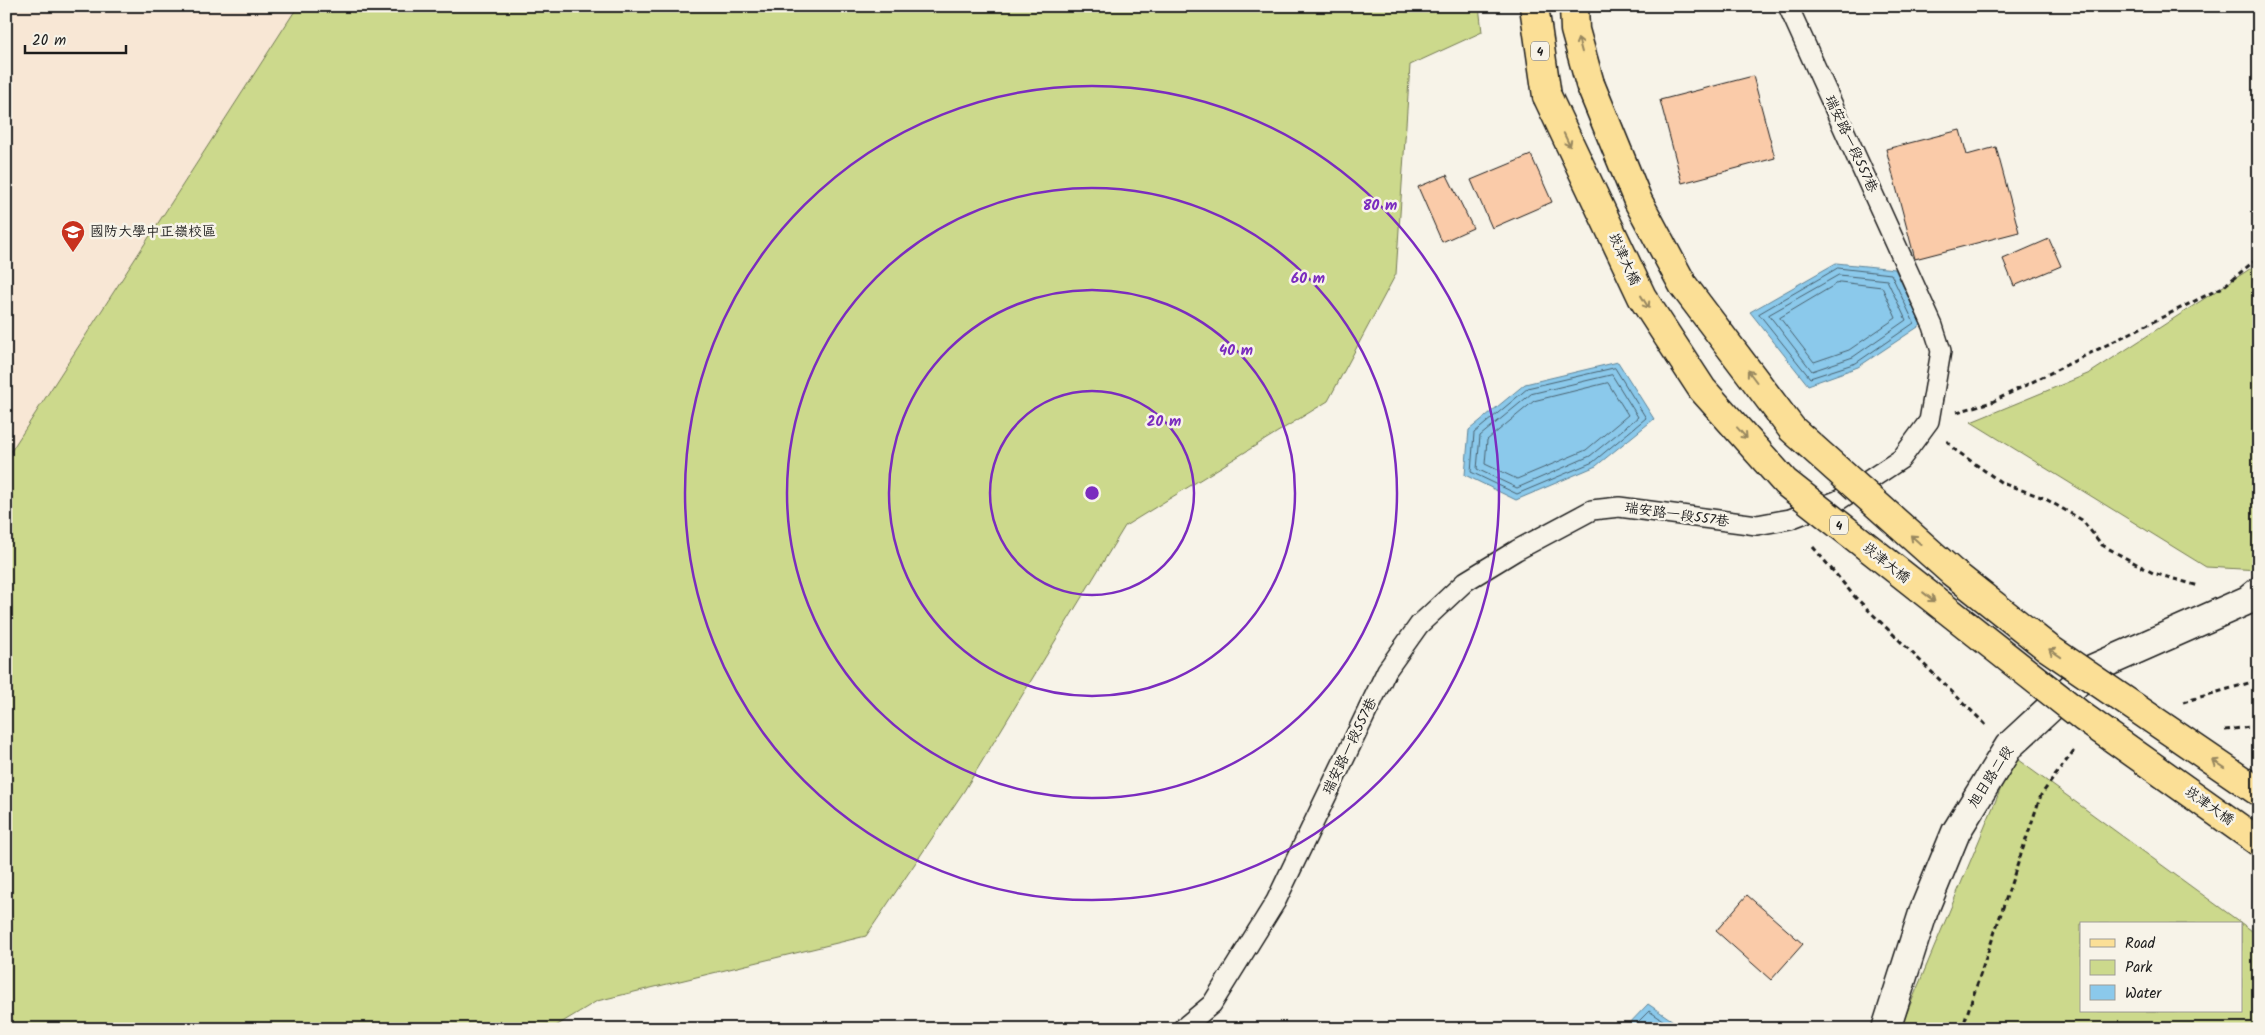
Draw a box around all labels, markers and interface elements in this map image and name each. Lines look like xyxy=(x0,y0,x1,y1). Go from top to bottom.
scale bar xyxy=(25,22,126,54)
text: 20 m xyxy=(32,29,66,53)
one-way arrow xyxy=(1574,38,1584,54)
road number: 4 xyxy=(1531,41,1549,60)
street label: 瑞安路一段557巷 xyxy=(1818,91,1884,197)
one-way arrow xyxy=(1563,132,1573,147)
text: 80 m xyxy=(1363,194,1397,218)
school or university icon: 國防大學中正嶺校區 xyxy=(60,219,86,253)
place label: 國防大學中正嶺校區 xyxy=(90,221,216,243)
street label: 崁津大橋 xyxy=(1602,229,1646,289)
text: 60 m xyxy=(1291,267,1325,291)
one-way arrow xyxy=(1641,295,1651,309)
text: 40 m xyxy=(1219,339,1253,363)
one-way arrow xyxy=(1746,370,1757,383)
text: 20 m xyxy=(1147,410,1181,434)
one-way arrow xyxy=(1736,426,1747,439)
centre of rings xyxy=(1083,484,1101,502)
street label: 瑞安路一段557巷 xyxy=(1622,497,1732,533)
road number: 4 xyxy=(1830,516,1848,534)
one-way arrow xyxy=(1909,534,1922,545)
street label: 崁津大橋 xyxy=(1857,537,1915,589)
one-way arrow xyxy=(1922,591,1935,602)
one-way arrow xyxy=(2049,648,2063,658)
street label: 瑞安路一段557巷 xyxy=(1317,693,1383,799)
street label: 旭日路二段 xyxy=(1963,742,2019,812)
one-way arrow xyxy=(2212,759,2226,769)
street label: 崁津大橋 xyxy=(2180,781,2238,831)
legend xyxy=(2080,922,2242,1012)
text: Road xyxy=(2125,932,2156,956)
text: Park xyxy=(2125,956,2153,980)
text: Water xyxy=(2125,982,2162,1006)

